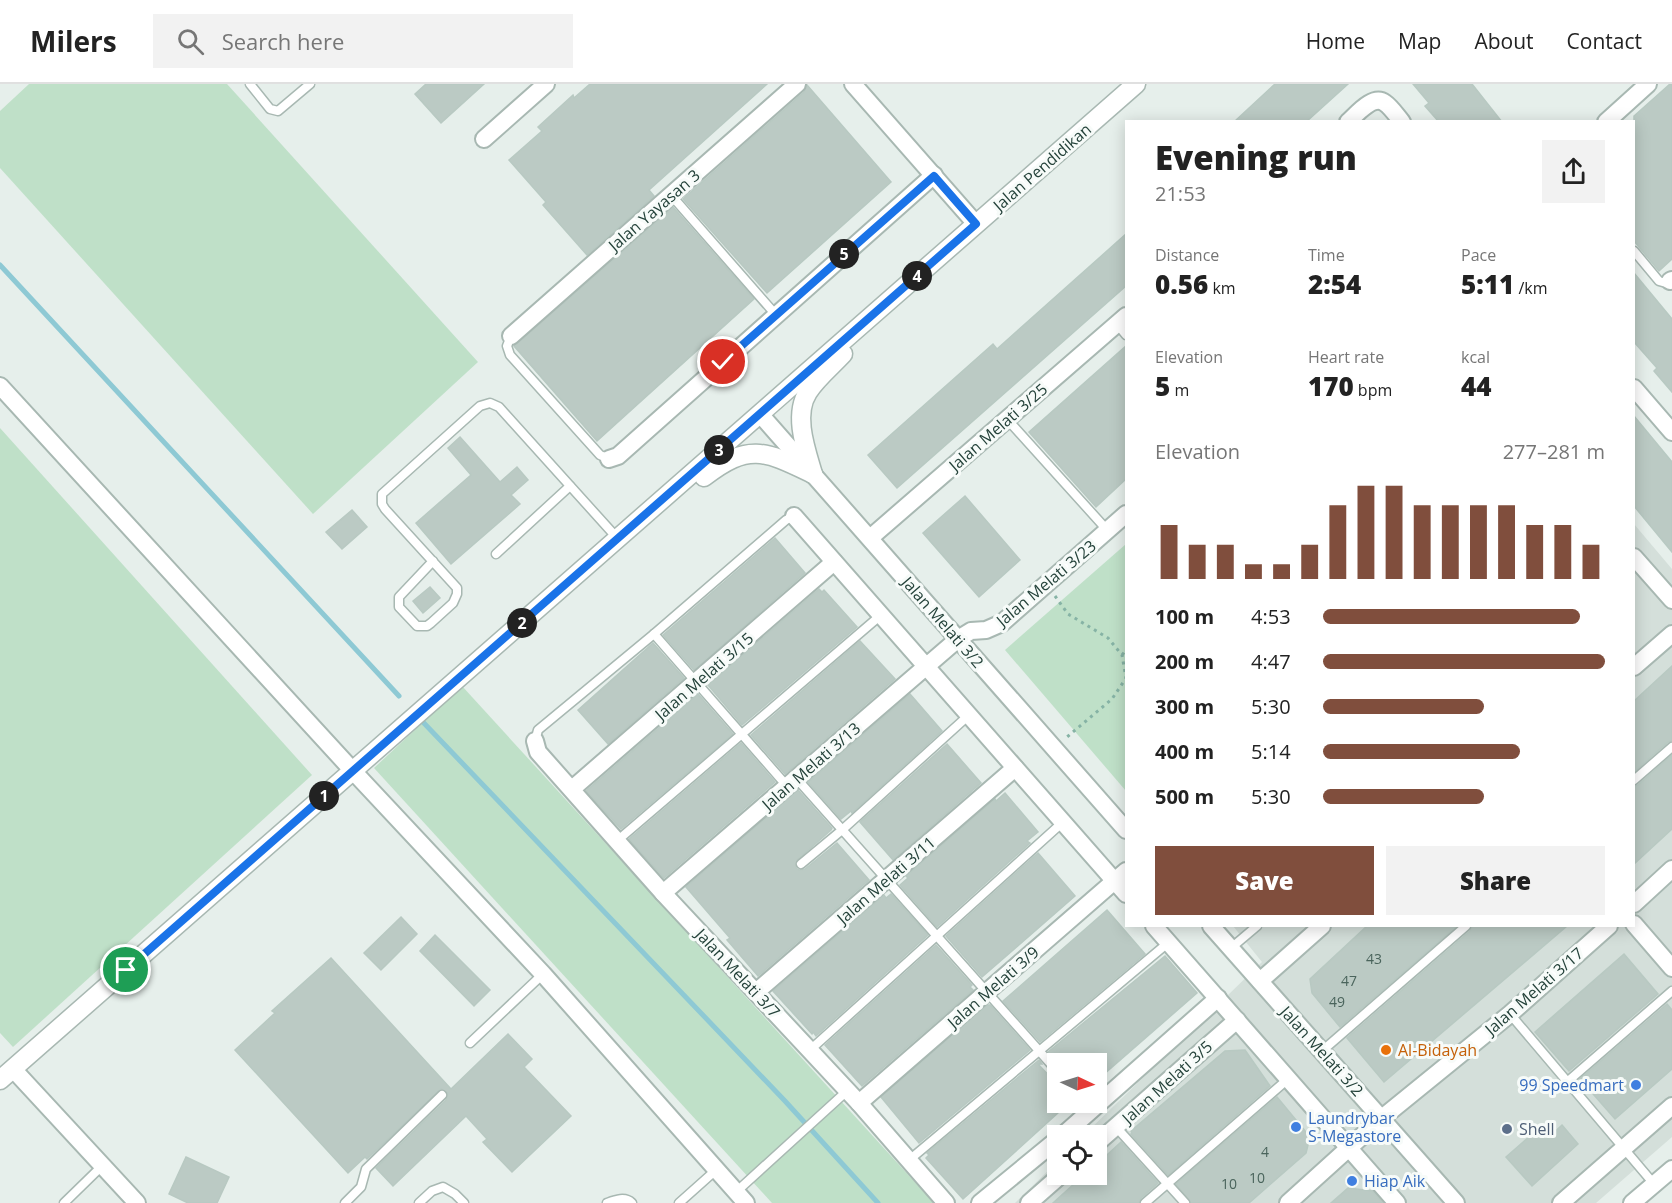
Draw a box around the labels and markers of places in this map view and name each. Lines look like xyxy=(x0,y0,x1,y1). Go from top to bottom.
pin: 5 xyxy=(829,239,859,269)
pin: 4 xyxy=(902,261,932,291)
pin xyxy=(697,336,748,387)
pin: 3 xyxy=(704,435,734,465)
pin: 2 xyxy=(507,608,537,638)
pin: 1 xyxy=(309,781,339,811)
pin xyxy=(100,944,151,995)
place label: Al-Bidayah xyxy=(1398,1039,1477,1061)
marker: Al-Bidayah xyxy=(1379,1043,1393,1057)
place label: 99 Speedmart xyxy=(1519,1074,1624,1096)
marker: 99 Speedmart xyxy=(1629,1078,1643,1092)
place label: Laundrybar S-Megastore xyxy=(1308,1107,1401,1147)
place label: Shell xyxy=(1519,1118,1555,1140)
marker: Laundrybar S-Megastore xyxy=(1289,1120,1303,1134)
marker: Shell xyxy=(1500,1122,1514,1136)
place label: Hiap Aik xyxy=(1364,1170,1426,1192)
marker: Hiap Aik xyxy=(1345,1174,1359,1188)

